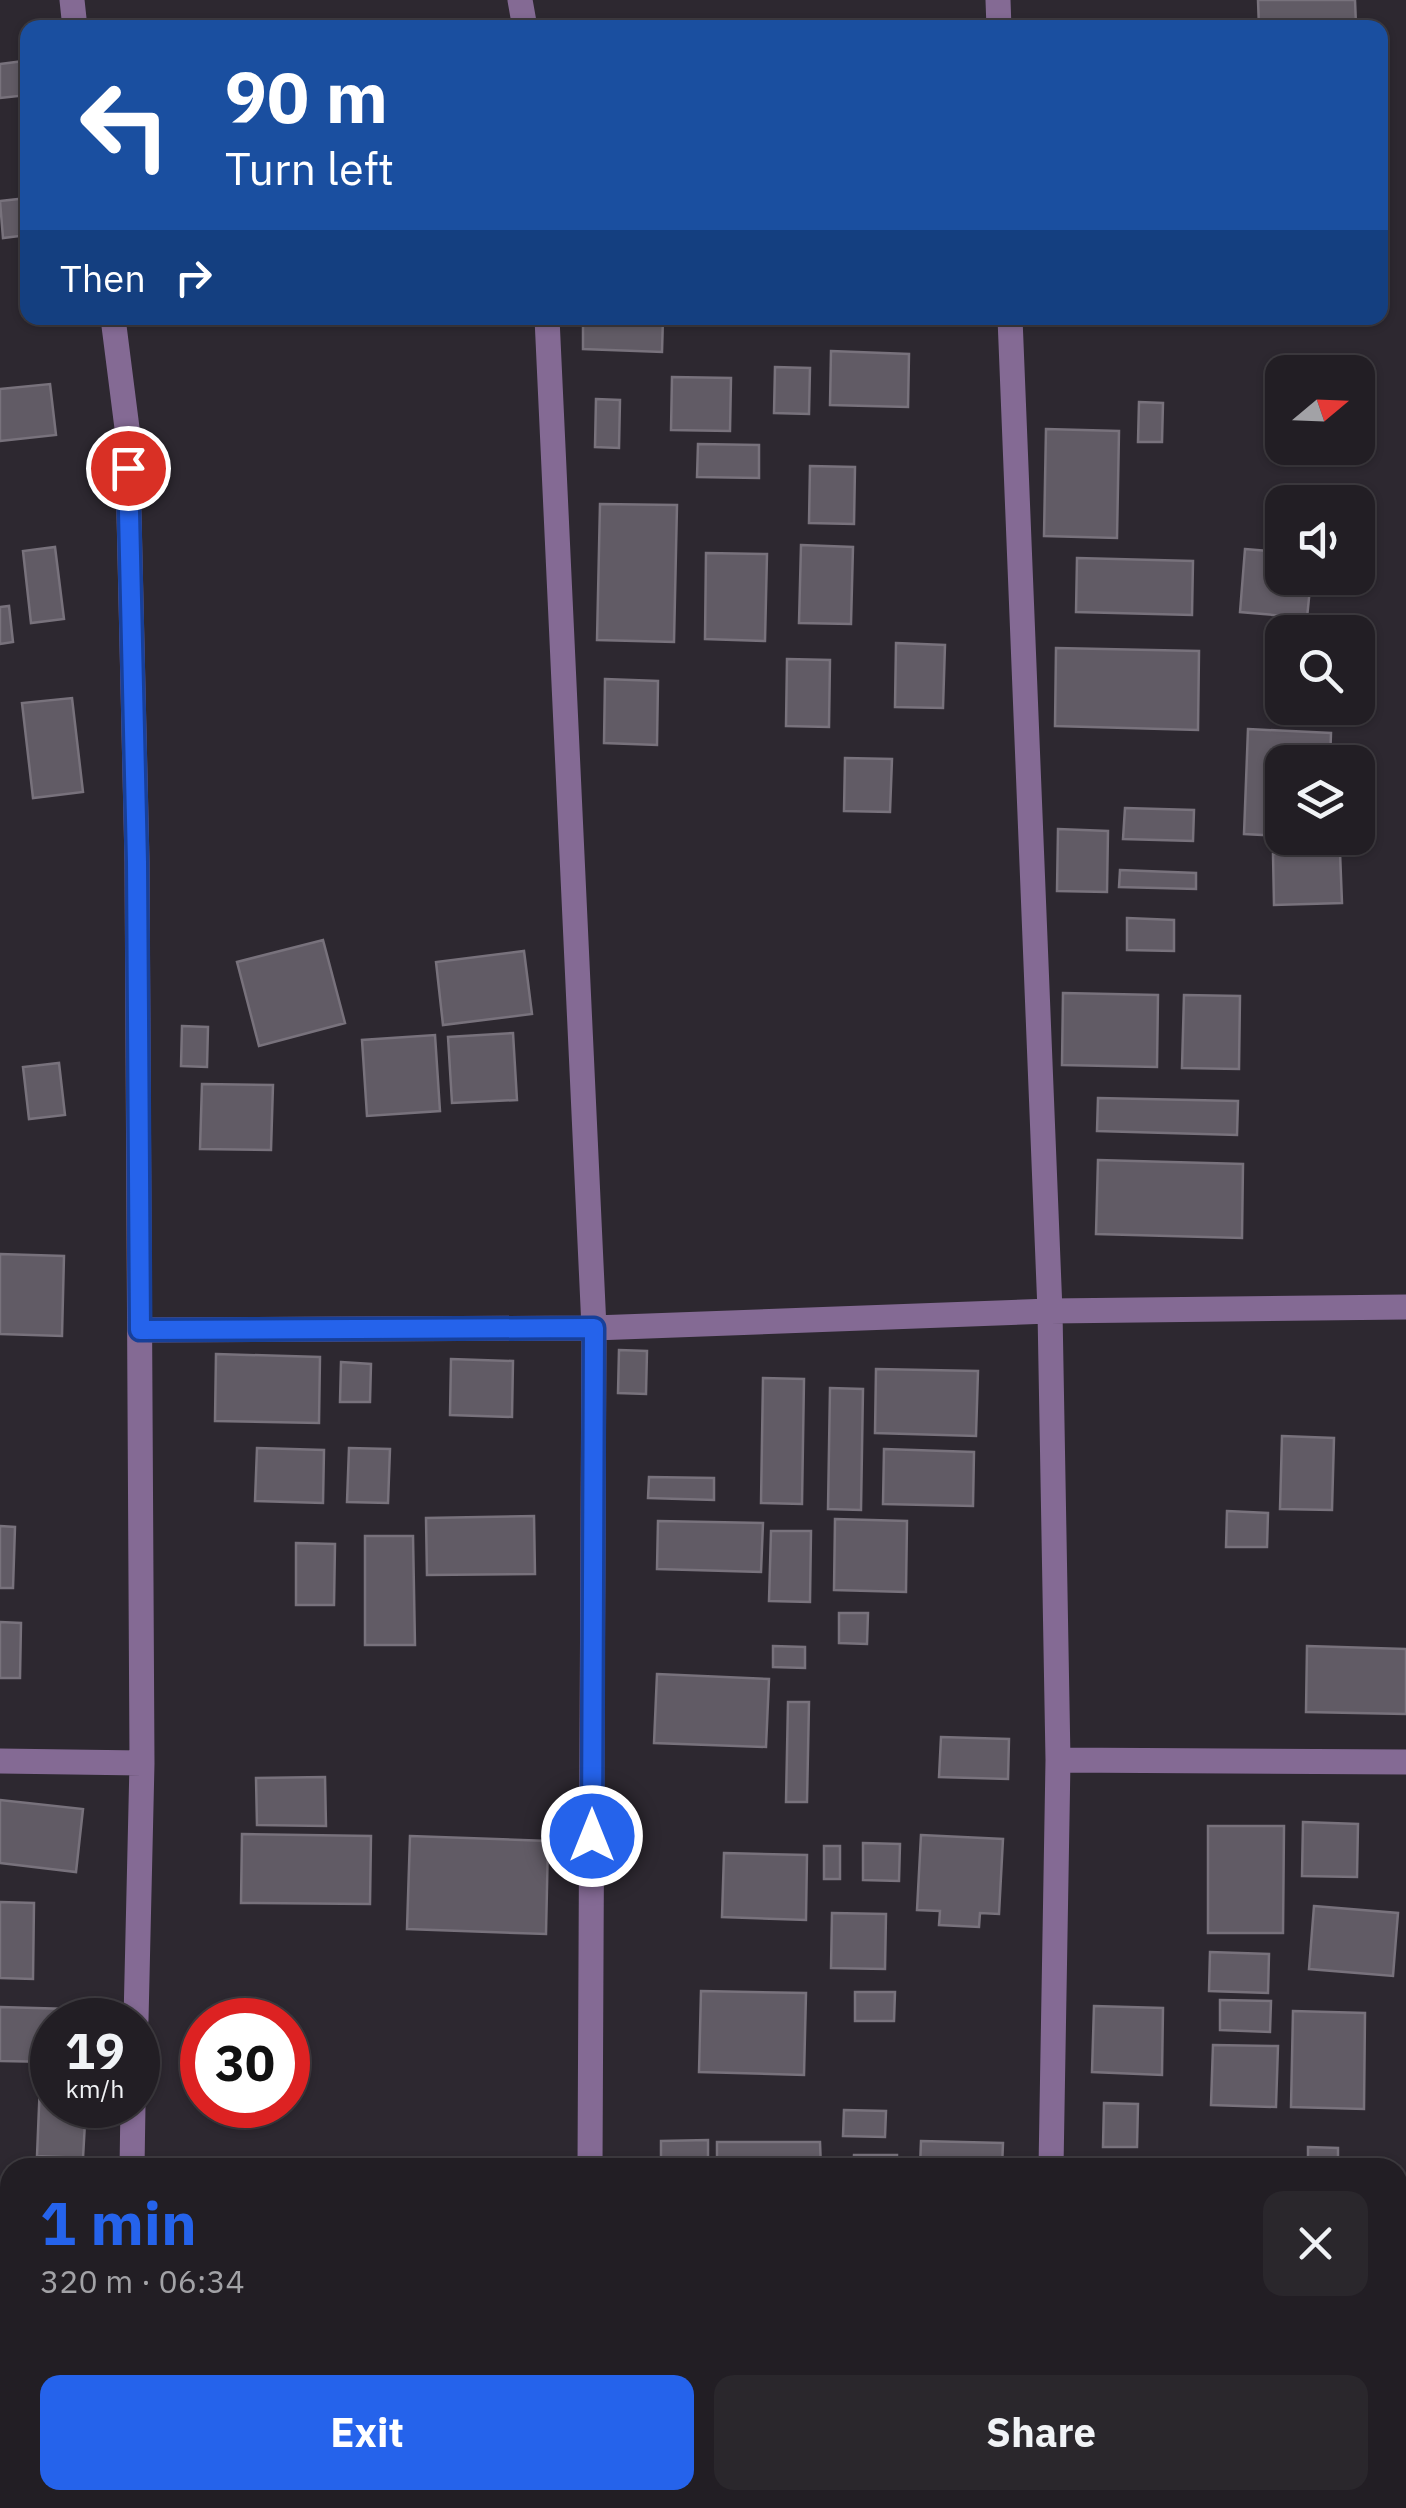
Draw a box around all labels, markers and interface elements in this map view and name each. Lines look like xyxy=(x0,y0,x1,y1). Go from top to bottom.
text: 90 m xyxy=(225,51,388,142)
icon: left xyxy=(60,60,190,190)
text: Turn left xyxy=(225,139,394,197)
icon: right xyxy=(166,250,221,305)
text: Then xyxy=(60,253,146,302)
north arrow xyxy=(1265,355,1375,465)
map controls xyxy=(1265,355,1375,855)
pin xyxy=(86,426,171,511)
icon: arrive xyxy=(101,441,156,496)
button: sound xyxy=(1265,485,1375,595)
button: search xyxy=(1265,615,1375,725)
button: layers xyxy=(1265,745,1375,855)
position arrow xyxy=(540,1784,644,1888)
speed limit sign: 30 xyxy=(180,1998,310,2128)
text: 19 xyxy=(65,2018,125,2083)
text: km/h xyxy=(66,2072,124,2105)
text: 1 min xyxy=(40,2183,197,2262)
button: close xyxy=(1263,2191,1368,2296)
text: 320 m · 06:34 xyxy=(40,2260,245,2302)
button: Exit xyxy=(40,2375,694,2490)
button: Share xyxy=(714,2375,1368,2490)

